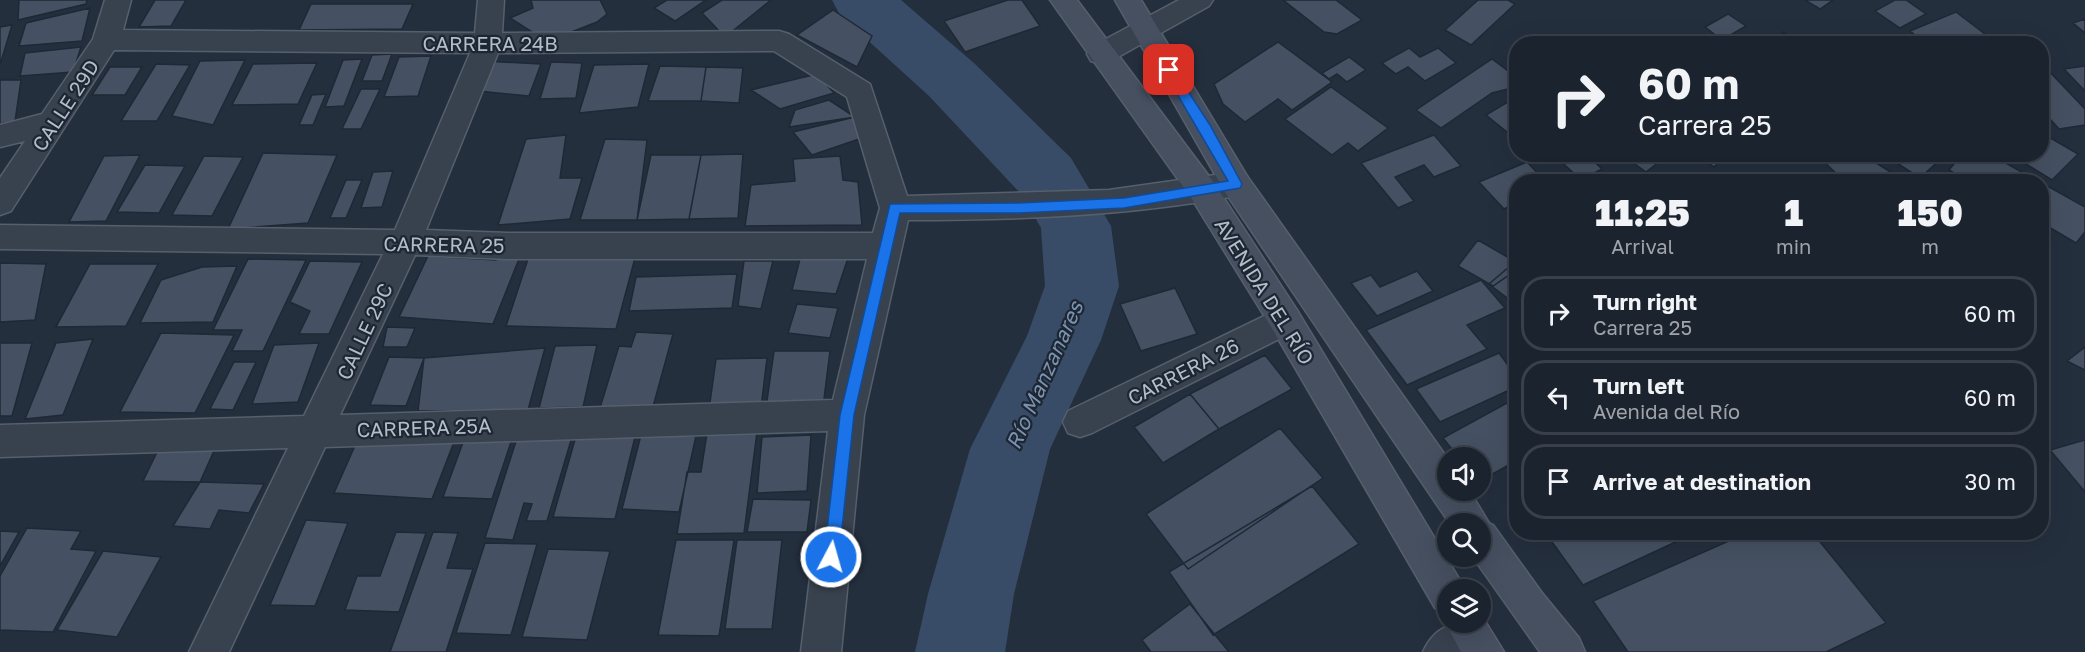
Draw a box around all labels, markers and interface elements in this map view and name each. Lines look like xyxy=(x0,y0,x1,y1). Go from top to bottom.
street label: CARRERA 24B xyxy=(422,31,558,55)
pin xyxy=(1143,44,1194,95)
icon: arrive xyxy=(1152,53,1185,86)
street label: CALLE 29D xyxy=(27,55,103,155)
text: 60 m xyxy=(1638,58,1739,108)
icon: right xyxy=(1539,60,1617,138)
text: Carrera 25 xyxy=(1638,109,1772,141)
text: 11:25 xyxy=(1595,191,1690,234)
text: 1 xyxy=(1784,191,1803,234)
text: 150 xyxy=(1897,191,1963,234)
street label: AVENIDA DEL RÍO xyxy=(1210,213,1320,369)
street label: CARRERA 25 xyxy=(383,231,505,257)
text: Arrival xyxy=(1611,234,1674,258)
text: min xyxy=(1776,234,1811,258)
text: m xyxy=(1921,234,1939,258)
street label: CALLE 29C xyxy=(331,279,397,383)
text: Turn right xyxy=(1593,288,1697,315)
water label: Río Manzanares xyxy=(1000,296,1089,453)
icon: right xyxy=(1542,297,1575,330)
text: 60 m xyxy=(1964,300,2016,327)
text: Carrera 25 xyxy=(1593,315,1692,339)
street label: CARRERA 26 xyxy=(1123,333,1243,409)
text: Turn left xyxy=(1593,372,1684,399)
icon: left xyxy=(1542,381,1575,414)
text: 60 m xyxy=(1964,384,2016,411)
text: Avenida del Río xyxy=(1593,399,1740,423)
street label: CARRERA 25A xyxy=(356,413,492,441)
map controls xyxy=(1437,447,1491,633)
button: sound xyxy=(1437,447,1491,501)
icon: arrive xyxy=(1542,465,1575,498)
text: Arrive at destination xyxy=(1593,468,1811,495)
text: 30 m xyxy=(1965,468,2016,495)
button: search xyxy=(1437,513,1491,567)
position arrow xyxy=(799,525,863,589)
button: layers xyxy=(1437,579,1491,633)

